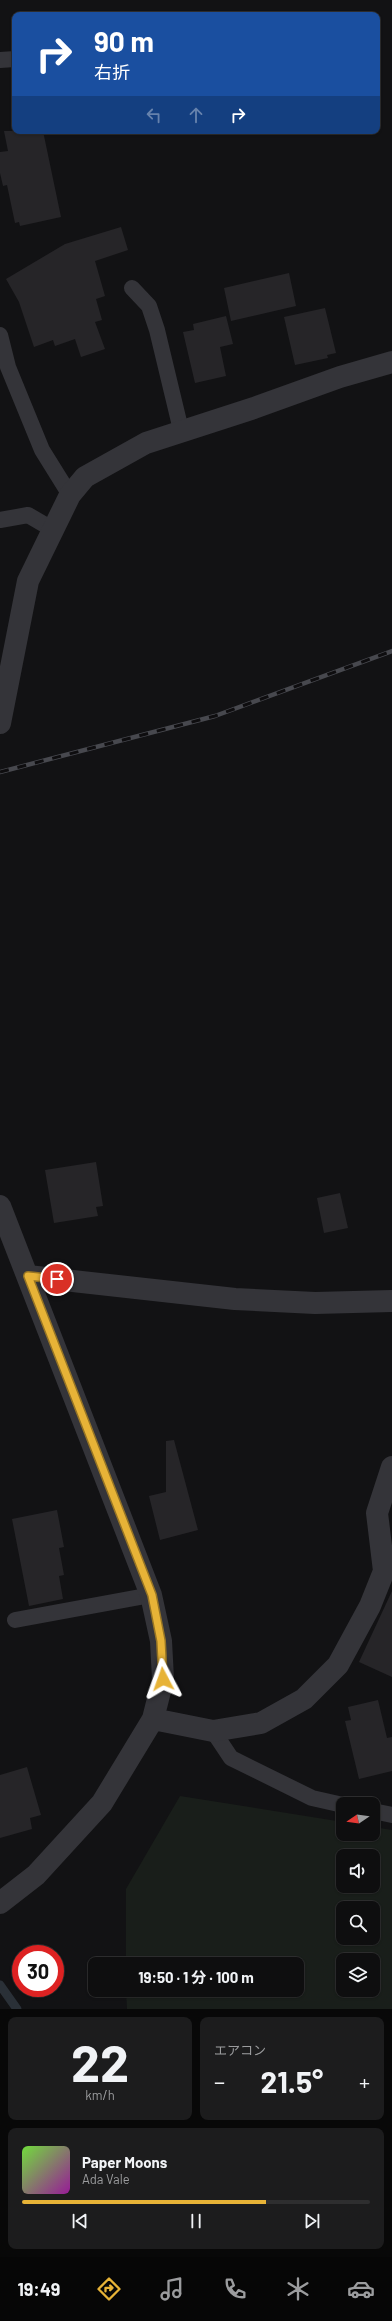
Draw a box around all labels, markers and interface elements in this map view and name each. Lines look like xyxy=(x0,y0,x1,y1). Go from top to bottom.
text: 90 m xyxy=(94,24,154,58)
icon: right xyxy=(28,28,80,80)
text: 右折 xyxy=(94,61,130,83)
icon: left xyxy=(143,104,165,126)
icon: ahead xyxy=(185,104,207,126)
icon: right xyxy=(227,104,249,126)
pin xyxy=(40,1262,74,1296)
icon: arrive xyxy=(46,1268,68,1290)
position arrow xyxy=(142,1658,184,1700)
north arrow xyxy=(336,1797,380,1841)
map controls xyxy=(336,1797,380,1997)
button: sound xyxy=(336,1849,380,1893)
button: search xyxy=(336,1901,380,1945)
speed limit sign: 30 xyxy=(12,1945,64,1997)
button: layers xyxy=(336,1953,380,1997)
text: 19:50 · 1 分 · 100 m xyxy=(138,1968,254,1986)
text: 22 xyxy=(71,2030,129,2092)
text: エアコン xyxy=(214,2042,266,2058)
text: 21.5° xyxy=(261,2063,323,2099)
text: − xyxy=(214,2068,225,2094)
text: + xyxy=(359,2068,370,2094)
text: km/h xyxy=(85,2087,115,2103)
text: Paper Moons xyxy=(82,2153,167,2171)
text: Ada Vale xyxy=(82,2171,130,2187)
icon: previous xyxy=(69,2210,91,2232)
icon: pause xyxy=(185,2210,207,2232)
icon: next xyxy=(301,2210,323,2232)
icon: directions xyxy=(95,2275,123,2303)
icon: music xyxy=(158,2275,186,2303)
icon: phone xyxy=(221,2275,249,2303)
icon: climate xyxy=(284,2275,312,2303)
icon: car xyxy=(347,2275,375,2303)
text: 19:49 xyxy=(17,2278,60,2300)

